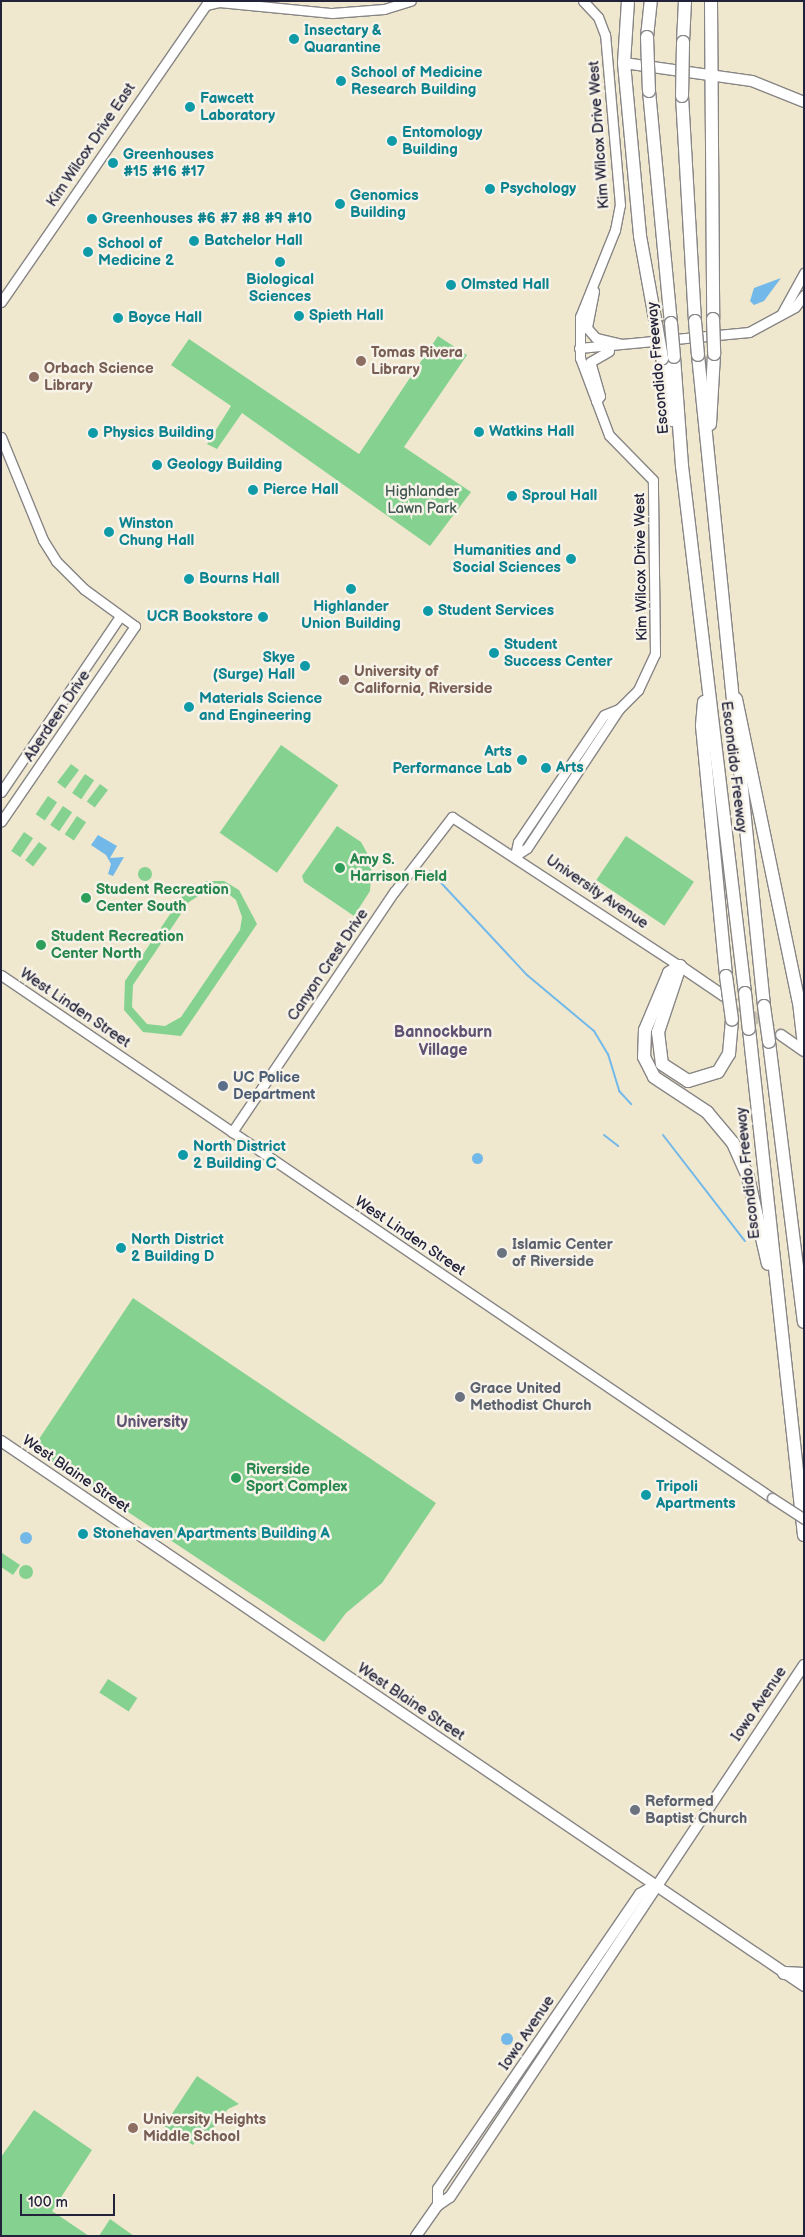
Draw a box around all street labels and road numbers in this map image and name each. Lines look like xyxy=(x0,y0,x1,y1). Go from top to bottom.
street label: Kim Wilcox Drive West xyxy=(585,60,613,210)
street label: Kim Wilcox Drive East xyxy=(43,79,139,211)
street label: Escondido Freeway xyxy=(643,301,673,435)
street label: Kim Wilcox Drive West xyxy=(631,492,651,642)
street label: Aberdeen Drive xyxy=(20,667,94,765)
street label: Escondido Freeway xyxy=(717,700,751,834)
street label: University Avenue xyxy=(542,851,652,933)
street label: Canyon Crest Drive xyxy=(284,906,372,1024)
street label: West Linden Street xyxy=(16,964,134,1052)
street label: Escondido Freeway xyxy=(732,1106,764,1240)
street label: West Linden Street xyxy=(351,1192,469,1280)
street label: West Blaine Street xyxy=(19,1431,133,1517)
street label: West Blaine Street xyxy=(354,1659,468,1745)
street label: Iowa Avenue xyxy=(728,1663,790,1745)
street label: Iowa Avenue xyxy=(496,1992,558,2074)

